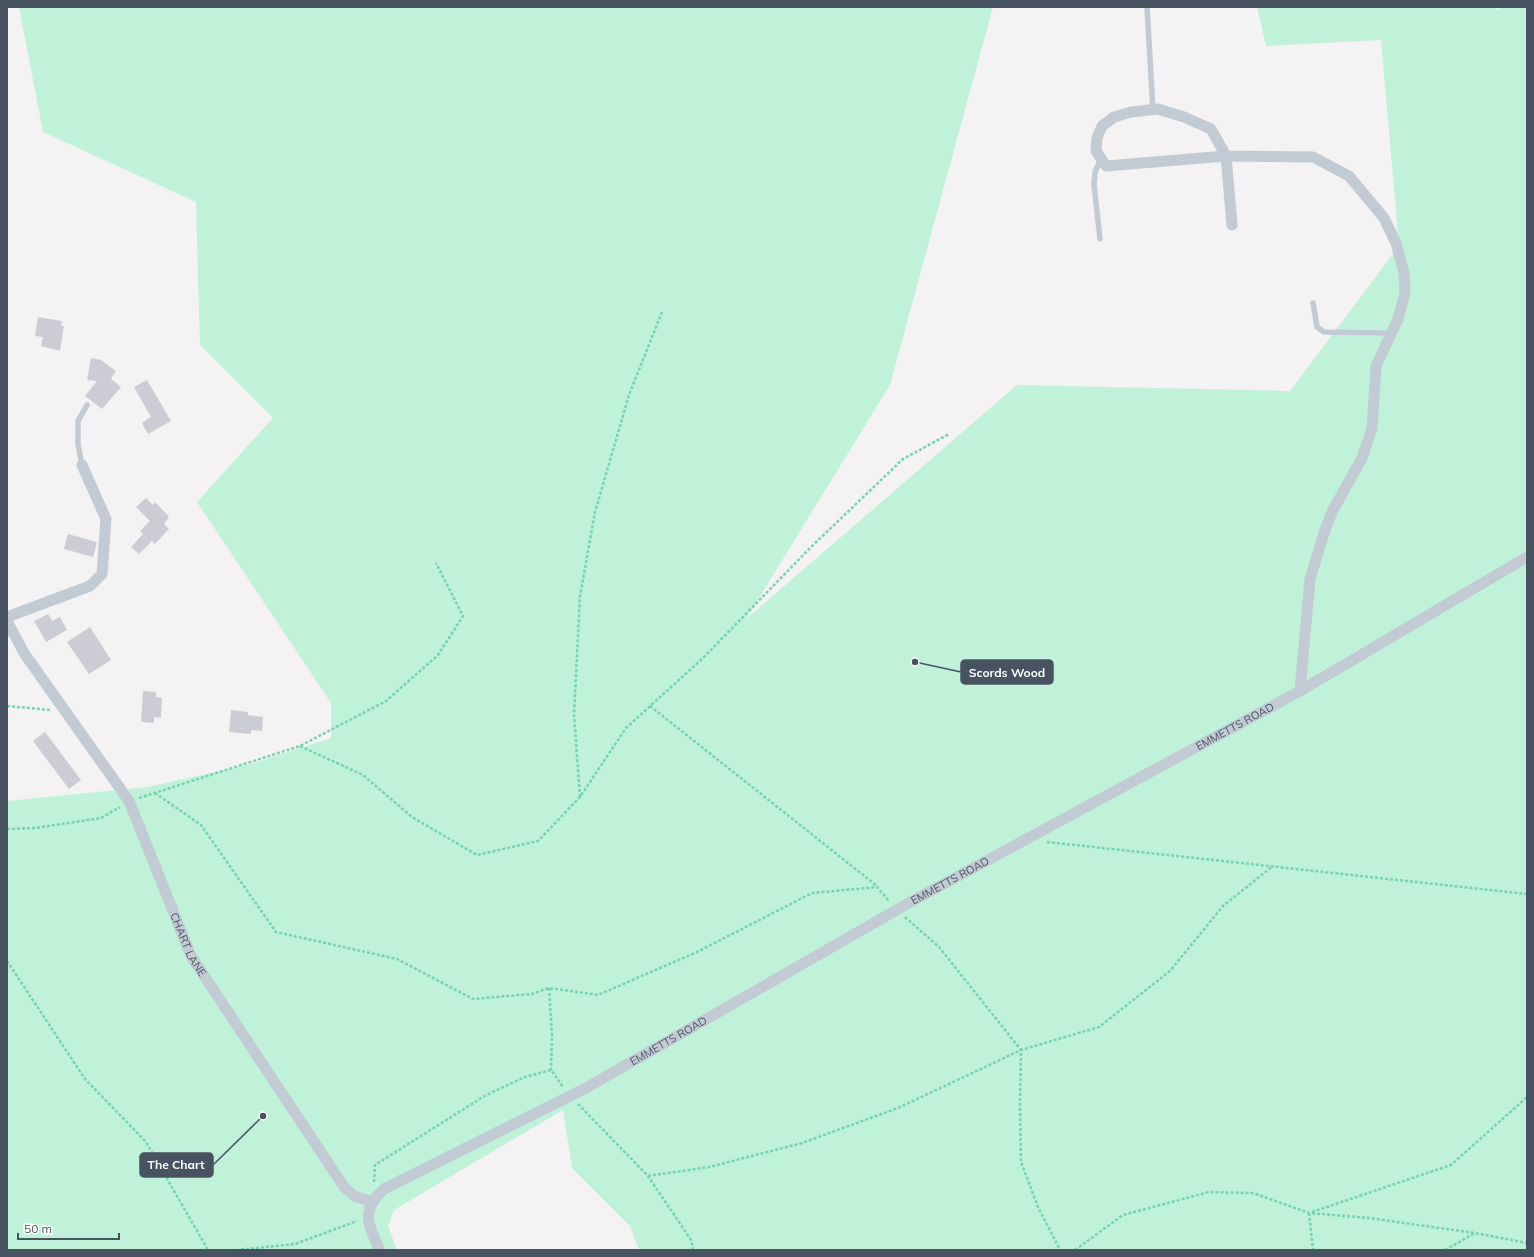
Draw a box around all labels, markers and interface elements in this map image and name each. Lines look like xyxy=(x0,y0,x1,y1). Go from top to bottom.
callout: Scords Wood xyxy=(961,660,1053,684)
text: Scords Wood xyxy=(969,665,1045,680)
street label: EMMETTS ROAD xyxy=(1193,699,1276,753)
street label: EMMETTS ROAD xyxy=(908,854,991,907)
street label: CHART LANE xyxy=(167,910,210,979)
street label: EMMETTS ROAD xyxy=(627,1013,709,1068)
callout: The Chart xyxy=(140,1153,213,1177)
text: The Chart xyxy=(147,1157,205,1172)
scale bar xyxy=(18,1215,119,1241)
text: 50 m xyxy=(24,1221,52,1236)

